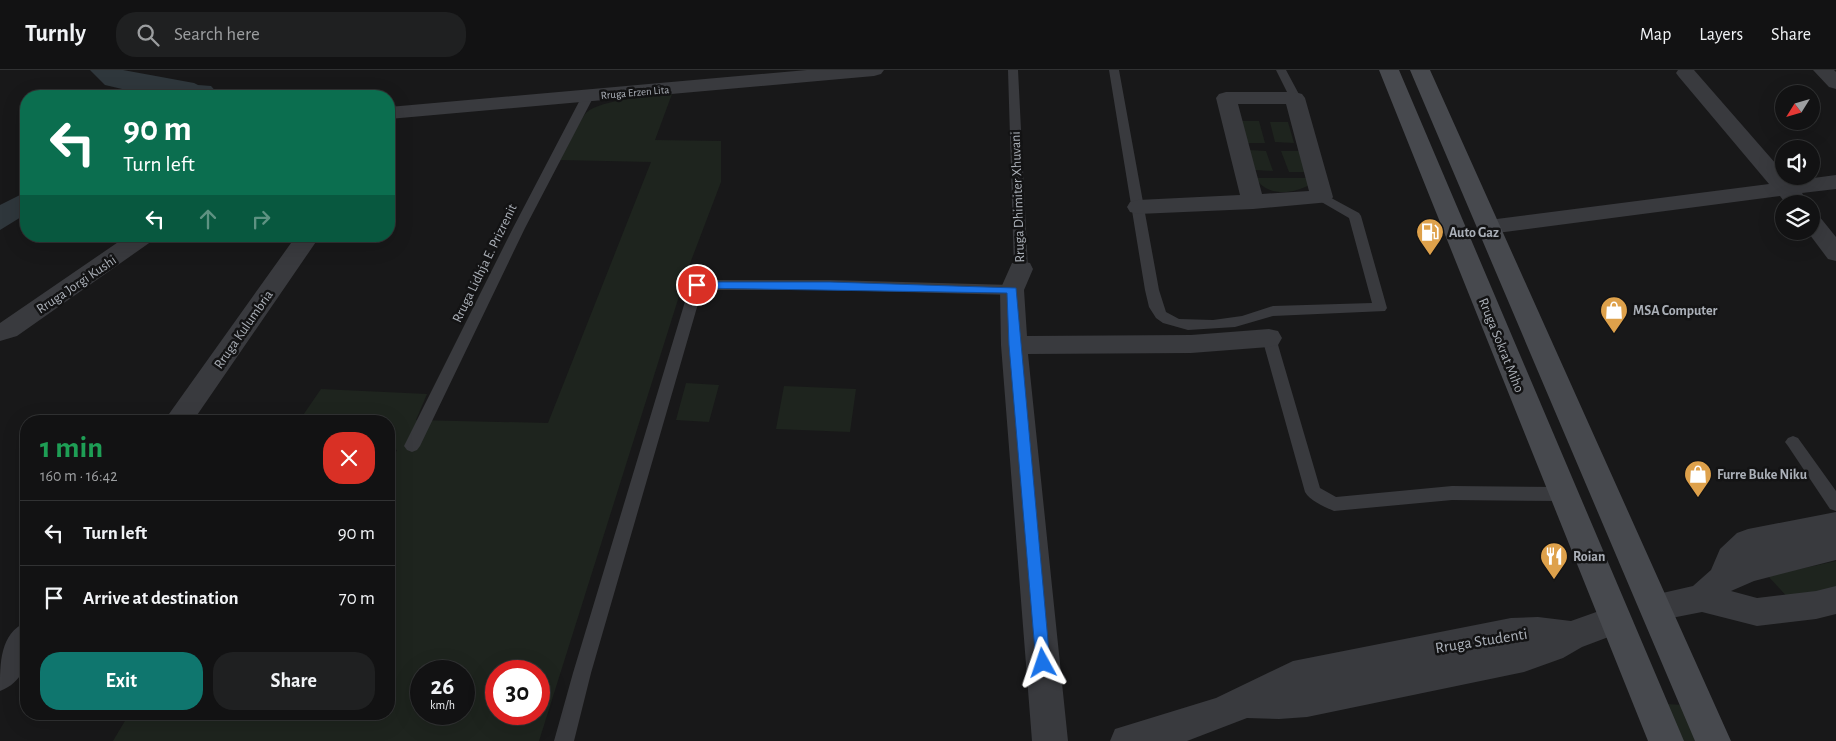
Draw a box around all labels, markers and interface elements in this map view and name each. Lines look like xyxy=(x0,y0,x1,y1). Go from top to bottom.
search box xyxy=(116,12,466,57)
icon: search xyxy=(134,21,162,49)
text: Turnly xyxy=(25,22,86,46)
text: Search here xyxy=(174,25,260,44)
text: Map xyxy=(1640,26,1671,44)
text: Layers xyxy=(1699,26,1743,44)
text: Share xyxy=(1771,26,1811,44)
street label: Rruga Erzen Lita xyxy=(600,84,670,101)
north arrow xyxy=(1775,85,1820,130)
map controls xyxy=(1775,85,1820,240)
icon: left xyxy=(40,110,105,175)
text: 90 m xyxy=(123,112,192,147)
street label: Rruga Dhimiter Xhuvani xyxy=(1009,131,1027,263)
button: sound xyxy=(1775,140,1820,185)
text: Turn left xyxy=(123,153,195,175)
button: layers xyxy=(1775,195,1820,240)
street label: Rruga Lidhja E. Prizrenit xyxy=(450,202,520,325)
icon: left xyxy=(141,205,169,233)
icon: ahead xyxy=(194,205,222,233)
icon: right xyxy=(247,205,275,233)
fuel station icon: Auto Gaz xyxy=(1415,217,1445,256)
place label: Auto Gaz xyxy=(1449,226,1499,240)
street label: Rruga Jorgi Kushi xyxy=(34,253,119,317)
pin xyxy=(676,264,718,306)
icon: arrive xyxy=(683,271,711,299)
street label: Rruga Kulumbria xyxy=(212,287,276,371)
shop icon: MSA Computer xyxy=(1599,295,1629,334)
street label: Rruga Sokrat Miho xyxy=(1476,296,1526,395)
place label: MSA Computer xyxy=(1633,304,1718,318)
button: close xyxy=(323,432,375,484)
text: 1 min xyxy=(40,433,103,463)
shop icon: Furre Buke Niku xyxy=(1683,459,1713,498)
text: 160 m · 16:42 xyxy=(40,468,118,484)
place label: Furre Buke Niku xyxy=(1717,468,1808,482)
icon: left xyxy=(40,519,68,547)
text: Turn left xyxy=(83,524,147,543)
text: 90 m xyxy=(338,524,375,543)
restaurant icon: Roian xyxy=(1539,541,1569,580)
place label: Roian xyxy=(1573,550,1605,564)
icon: arrive xyxy=(40,584,68,612)
text: Arrive at destination xyxy=(83,589,239,608)
text: 70 m xyxy=(339,589,375,608)
street label: Rruga Studenti xyxy=(1434,626,1528,656)
position arrow xyxy=(1016,636,1068,688)
button: Exit xyxy=(40,652,203,710)
button: Share xyxy=(213,652,375,710)
speed limit sign: 30 xyxy=(485,660,550,725)
text: 26 xyxy=(431,674,454,699)
text: km/h xyxy=(430,699,455,711)

